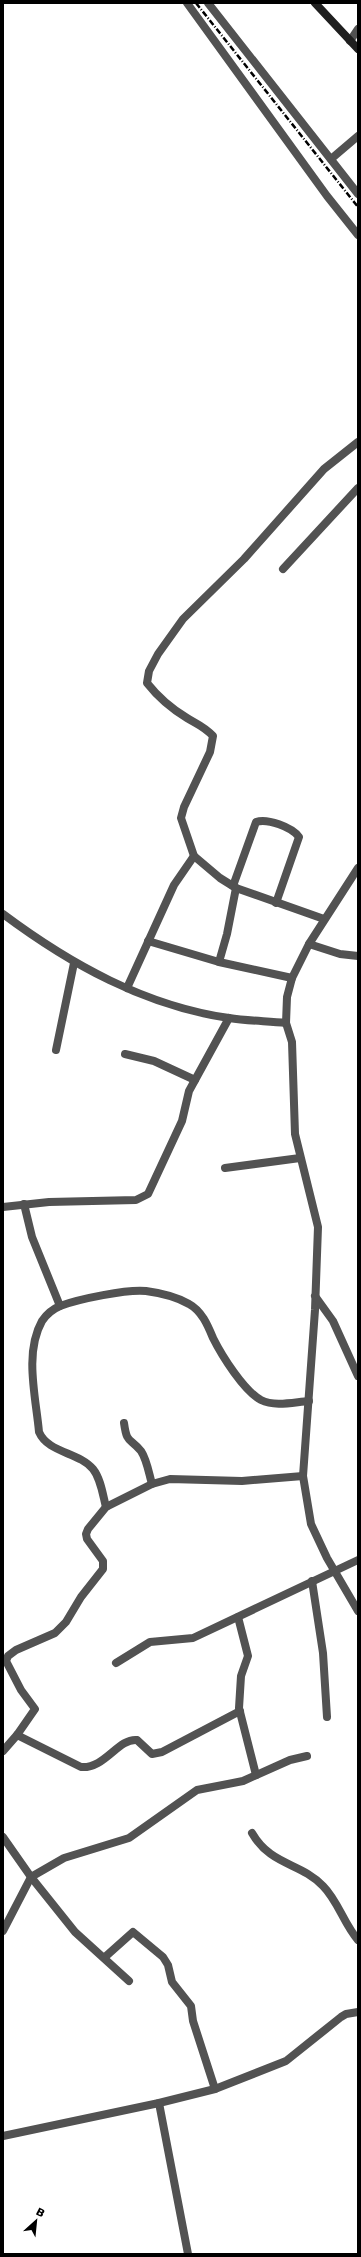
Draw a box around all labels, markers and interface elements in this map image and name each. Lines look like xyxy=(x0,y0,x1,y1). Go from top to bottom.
north arrow xyxy=(16,2201,56,2241)
text: B xyxy=(34,2205,47,2220)

